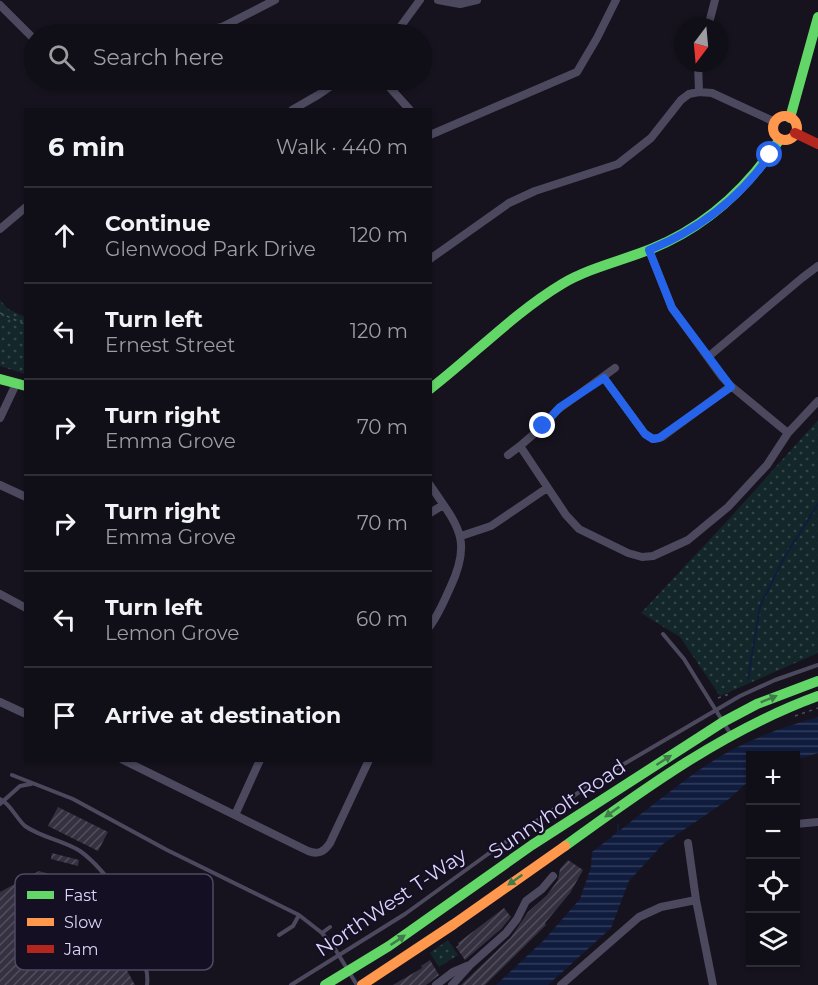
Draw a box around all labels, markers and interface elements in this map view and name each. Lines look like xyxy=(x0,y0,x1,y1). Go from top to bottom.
north arrow xyxy=(674,18,728,72)
search box xyxy=(24,24,432,90)
icon: search xyxy=(45,41,78,74)
text: Search here xyxy=(93,44,224,71)
text: 6 min xyxy=(48,131,125,163)
text: Walk · 440 m xyxy=(276,135,408,159)
route start xyxy=(756,141,782,167)
text: Continue xyxy=(105,210,211,237)
icon: ahead xyxy=(48,219,81,252)
text: 120 m xyxy=(350,223,408,247)
text: Glenwood Park Drive xyxy=(105,237,316,261)
text: Turn left xyxy=(105,306,203,333)
icon: left xyxy=(48,315,81,348)
text: 120 m xyxy=(350,319,408,343)
text: Ernest Street xyxy=(105,333,235,357)
text: Turn right xyxy=(105,402,220,429)
icon: right xyxy=(48,411,81,444)
route end xyxy=(529,412,555,438)
text: 70 m xyxy=(357,415,408,439)
text: Emma Grove xyxy=(105,429,236,453)
text: Turn right xyxy=(105,498,220,525)
icon: right xyxy=(48,507,81,540)
text: 70 m xyxy=(357,511,408,535)
text: Emma Grove xyxy=(105,525,236,549)
text: Turn left xyxy=(105,594,203,621)
icon: left xyxy=(48,603,81,636)
text: 60 m xyxy=(356,607,408,631)
text: Lemon Grove xyxy=(105,621,239,645)
one-way arrow xyxy=(761,694,779,704)
icon: arrive xyxy=(48,699,81,732)
text: Arrive at destination xyxy=(105,702,341,729)
map controls xyxy=(746,751,800,967)
button: + xyxy=(746,751,800,805)
street label: Sunnyholt Road xyxy=(484,754,630,864)
one-way arrow xyxy=(656,754,672,765)
button: − xyxy=(746,805,800,859)
one-way arrow xyxy=(604,806,620,818)
street label: NorthWest T-Way xyxy=(311,843,471,961)
button: locate xyxy=(746,859,800,913)
legend xyxy=(15,874,213,970)
one-way arrow xyxy=(508,874,524,886)
text: Fast xyxy=(64,886,98,905)
text: Slow xyxy=(64,913,102,932)
button: layers xyxy=(746,913,800,967)
one-way arrow xyxy=(390,934,406,945)
text: Jam xyxy=(63,940,98,959)

